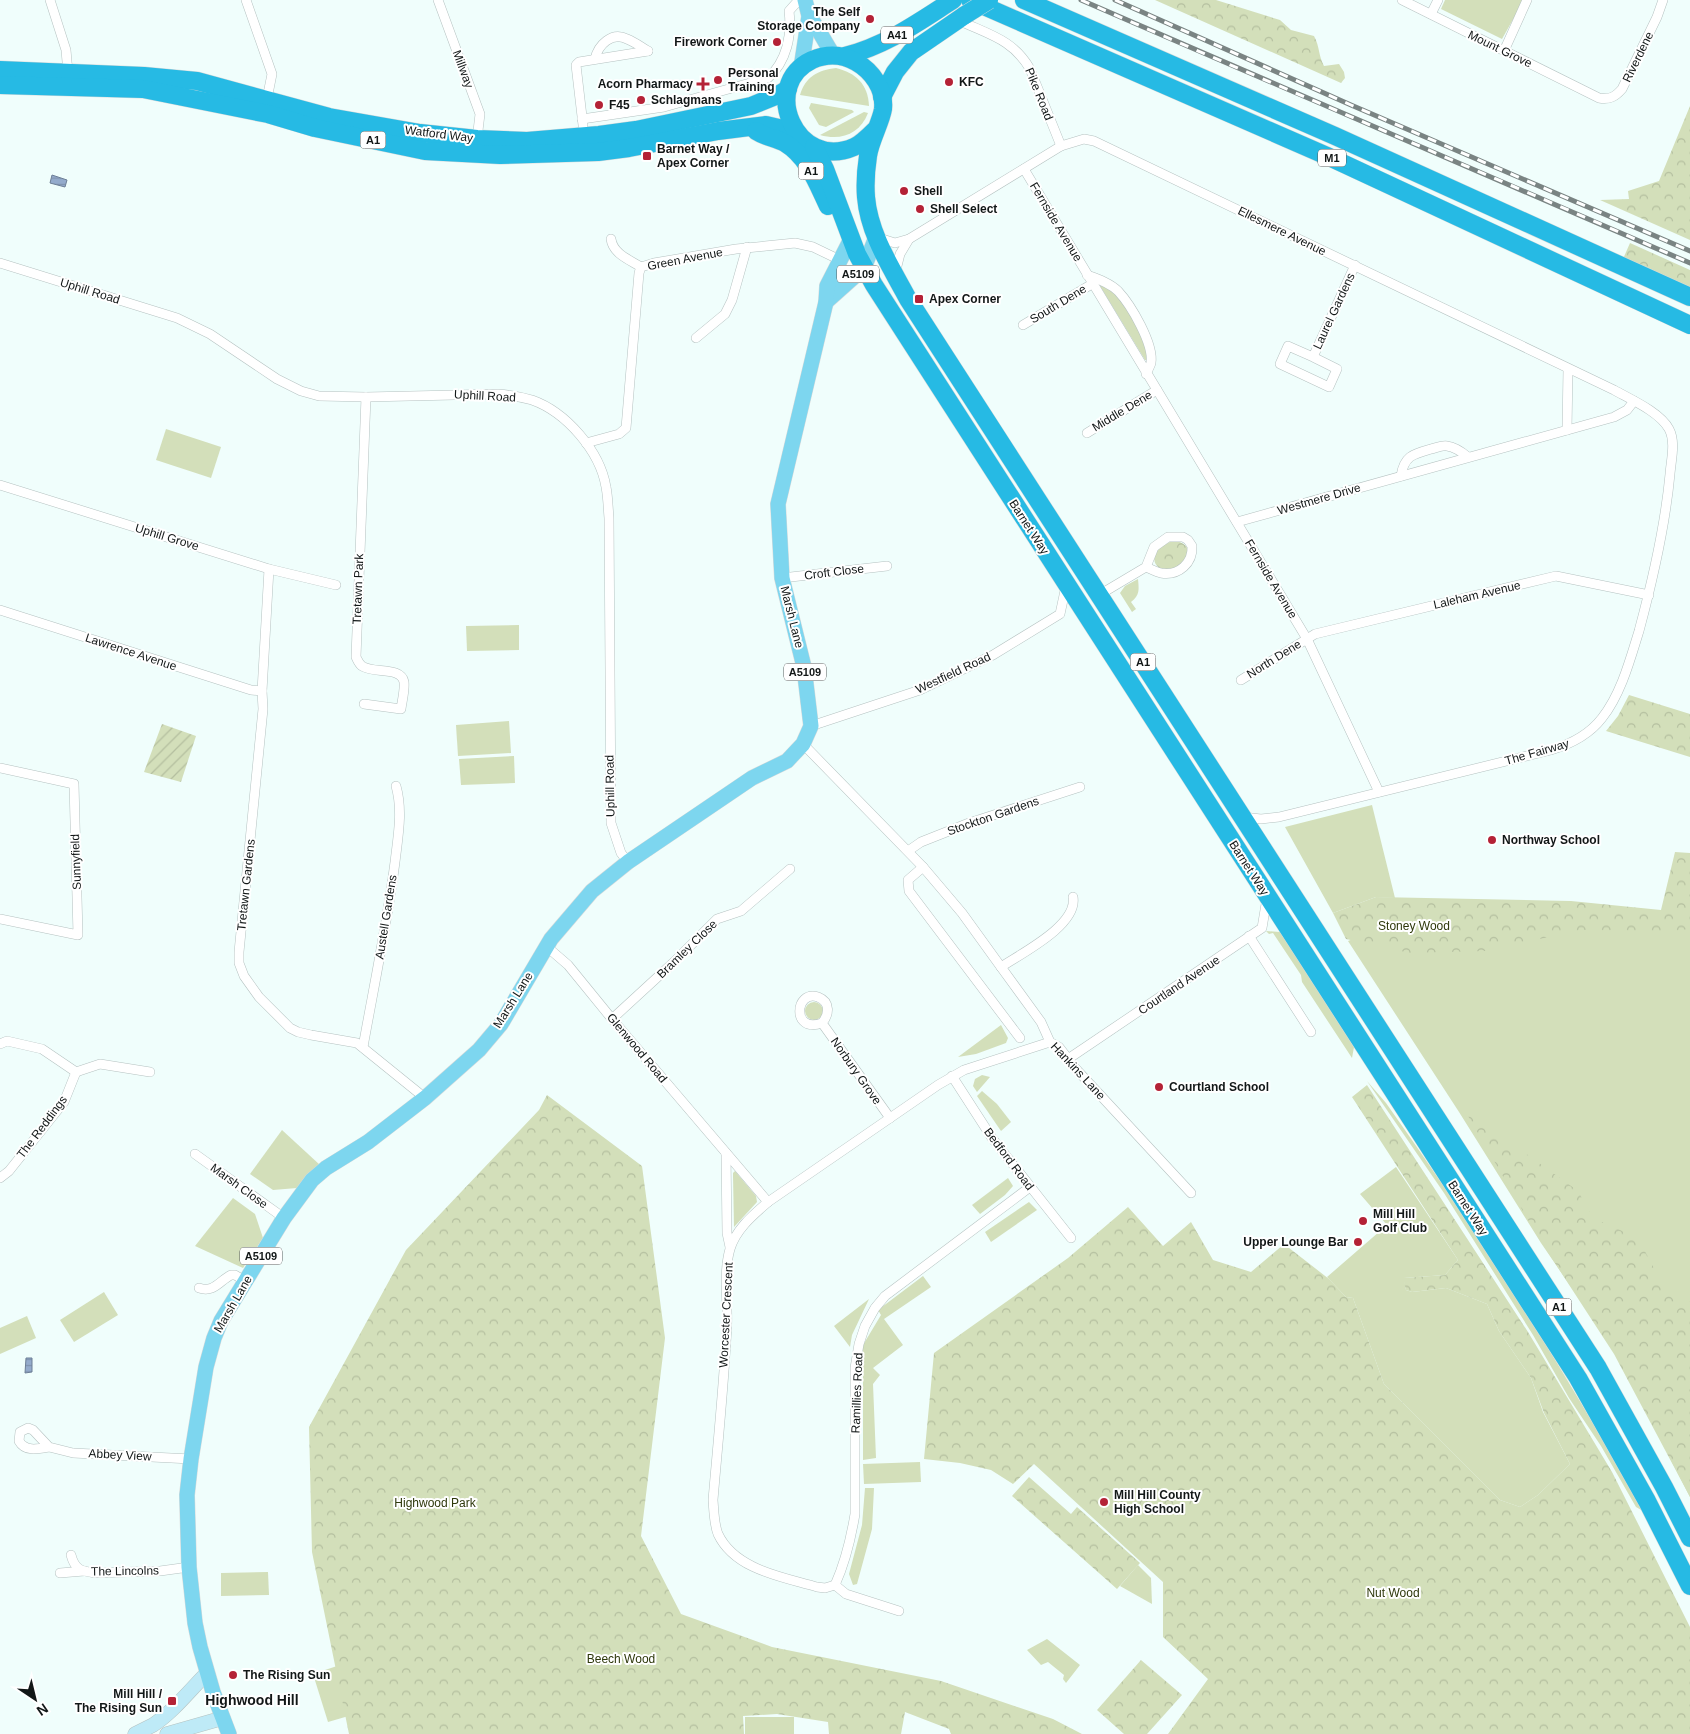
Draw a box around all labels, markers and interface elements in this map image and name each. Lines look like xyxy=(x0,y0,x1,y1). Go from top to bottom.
place label: The Self Storage Company xyxy=(757,5,861,33)
marker: The Self Storage Company xyxy=(864,13,876,25)
road number: A41 xyxy=(881,26,913,44)
street label: Mount Grove xyxy=(1466,28,1535,71)
street label: Riverdene xyxy=(1620,29,1656,85)
place label: Firework Corner xyxy=(674,35,767,49)
marker: Firework Corner xyxy=(771,36,783,48)
street label: Millway xyxy=(450,48,476,90)
place label: Personal Training xyxy=(728,66,779,94)
street label: Pike Road xyxy=(1022,66,1056,122)
marker: Personal Training xyxy=(712,74,724,86)
place label: KFC xyxy=(959,75,984,89)
marker: KFC xyxy=(943,76,955,88)
place label: Acorn Pharmacy xyxy=(598,77,693,91)
marker: Acorn Pharmacy xyxy=(697,78,709,90)
place label: Schlagmans xyxy=(651,93,722,107)
marker: Schlagmans xyxy=(635,94,647,106)
place label: F45 xyxy=(609,98,630,112)
marker: F45 xyxy=(593,99,605,111)
street label: Watford Way xyxy=(404,123,474,145)
road number: A1 xyxy=(360,132,386,148)
place label: Barnet Way / Apex Corner xyxy=(657,142,730,170)
marker: Barnet Way / Apex Corner xyxy=(641,150,653,162)
road number: M1 xyxy=(1318,150,1346,167)
road number: A1 xyxy=(798,162,824,180)
street label: Fernside Avenue xyxy=(1027,180,1085,264)
place label: Shell xyxy=(914,184,943,198)
marker: Shell xyxy=(898,185,910,197)
place label: Shell Select xyxy=(930,202,997,216)
marker: Shell Select xyxy=(914,203,926,215)
street label: Ellesmere Avenue xyxy=(1236,204,1329,259)
street label: Green Avenue xyxy=(646,245,724,273)
road number: A5109 xyxy=(837,266,879,282)
street label: Laurel Gardens xyxy=(1310,271,1358,351)
street label: Uphill Road xyxy=(58,275,122,307)
street label: South Dene xyxy=(1027,282,1089,326)
place label: Apex Corner xyxy=(929,292,1001,306)
marker: Apex Corner xyxy=(913,293,925,305)
street label: Uphill Road xyxy=(454,387,516,405)
street label: Middle Dene xyxy=(1090,387,1155,434)
street label: Westmere Drive xyxy=(1276,480,1362,518)
street label: Barnet Way xyxy=(1006,497,1052,557)
street label: Uphill Grove xyxy=(133,521,201,553)
street label: Fernside Avenue xyxy=(1242,537,1300,621)
street label: Tretawn Park xyxy=(350,552,366,625)
street label: Croft Close xyxy=(803,561,865,583)
street label: Laleham Avenue xyxy=(1432,578,1522,612)
street label: Marsh Lane xyxy=(778,585,807,650)
street label: Lawrence Avenue xyxy=(84,631,179,673)
street label: North Dene xyxy=(1244,637,1304,681)
street label: Westfield Road xyxy=(913,650,993,696)
road number: A1 xyxy=(1130,654,1156,670)
road number: A5109 xyxy=(784,664,826,680)
street label: The Fairway xyxy=(1503,736,1571,768)
street label: Uphill Road xyxy=(602,755,618,817)
street label: Stockton Gardens xyxy=(945,794,1041,838)
place label: Northway School xyxy=(1502,833,1600,847)
street label: Sunnyfield xyxy=(68,834,84,890)
marker: Northway School xyxy=(1486,834,1498,846)
street label: Tretawn Gardens xyxy=(234,838,258,932)
street label: Barnet Way xyxy=(1226,838,1272,898)
street label: Austell Gardens xyxy=(372,874,400,960)
street label: Bramley Close xyxy=(654,917,720,981)
park label: Stoney Wood xyxy=(1378,919,1450,933)
street label: Courtland Avenue xyxy=(1136,952,1223,1017)
street label: Marsh Lane xyxy=(490,969,536,1031)
street label: Glenwood Road xyxy=(604,1011,670,1085)
street label: Norbury Grove xyxy=(828,1035,884,1108)
street label: Hankins Lane xyxy=(1048,1039,1108,1103)
place label: Courtland School xyxy=(1169,1080,1269,1094)
marker: Courtland School xyxy=(1153,1081,1165,1093)
street label: The Reddings xyxy=(14,1093,70,1161)
street label: Bedford Road xyxy=(981,1125,1037,1193)
street label: Marsh Close xyxy=(208,1161,271,1212)
street label: Barnet Way xyxy=(1445,1178,1491,1238)
place label: Mill Hill Golf Club xyxy=(1373,1207,1427,1235)
marker: Mill Hill Golf Club xyxy=(1357,1215,1369,1227)
place label: Upper Lounge Bar xyxy=(1243,1235,1348,1249)
marker: Upper Lounge Bar xyxy=(1352,1236,1364,1248)
road number: A5109 xyxy=(240,1248,282,1264)
street label: Worcester Crescent xyxy=(716,1261,736,1368)
street label: Marsh Lane xyxy=(211,1273,255,1335)
road number: A1 xyxy=(1546,1298,1572,1315)
street label: Ramillies Road xyxy=(849,1352,865,1434)
street label: Abbey View xyxy=(88,1446,152,1464)
place label: Mill Hill County High School xyxy=(1114,1488,1201,1516)
park label: Highwood Park xyxy=(394,1496,477,1510)
marker: Mill Hill County High School xyxy=(1098,1496,1110,1508)
street label: The Lincolns xyxy=(91,1563,159,1579)
park label: Nut Wood xyxy=(1366,1586,1420,1600)
park label: Beech Wood xyxy=(587,1652,655,1666)
place label: The Rising Sun xyxy=(243,1668,330,1682)
marker: The Rising Sun xyxy=(227,1669,239,1681)
north arrow xyxy=(10,1674,60,1724)
place label: Mill Hill / The Rising Sun xyxy=(75,1687,163,1715)
district label: Highwood Hill xyxy=(205,1692,299,1708)
marker: Mill Hill / The Rising Sun xyxy=(166,1695,178,1707)
text: N xyxy=(34,1700,51,1719)

